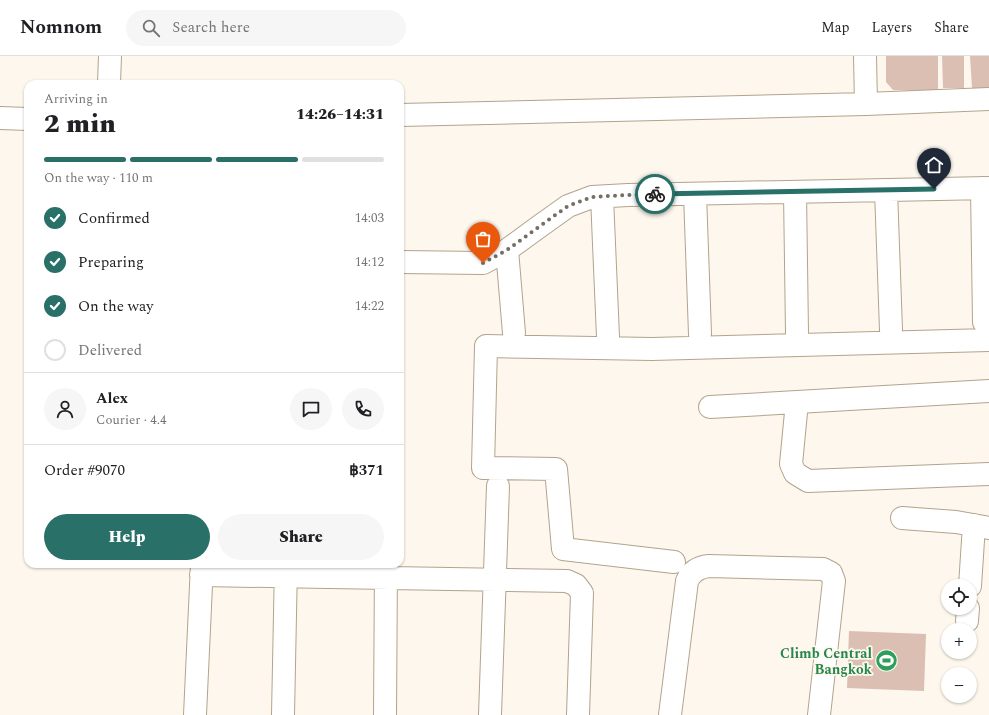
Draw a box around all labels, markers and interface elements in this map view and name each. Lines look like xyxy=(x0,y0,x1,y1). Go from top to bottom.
search box xyxy=(126,10,406,46)
text: Nomnom xyxy=(20,13,102,42)
text: Search here xyxy=(172,16,250,39)
icon: search xyxy=(140,17,162,39)
text: Map xyxy=(821,17,850,38)
text: Layers xyxy=(872,17,912,38)
text: Share xyxy=(934,17,969,38)
text: Arriving in xyxy=(44,89,108,109)
text: 14:26–14:31 xyxy=(296,103,384,126)
text: 2 min xyxy=(44,104,116,144)
pin xyxy=(917,148,951,189)
icon: home xyxy=(923,154,945,176)
text: On the way · 110 m xyxy=(44,168,153,188)
courier xyxy=(635,174,675,214)
icon: bike xyxy=(644,183,666,205)
icon: check xyxy=(44,207,66,229)
text: Confirmed xyxy=(78,207,150,230)
text: 14:03 xyxy=(355,208,384,228)
pin xyxy=(466,222,500,263)
icon: bag xyxy=(472,228,494,250)
icon: check xyxy=(44,251,66,273)
text: Preparing xyxy=(78,251,144,274)
text: 14:12 xyxy=(355,252,384,272)
icon: check xyxy=(44,295,66,317)
text: On the way xyxy=(78,295,153,318)
text: 14:22 xyxy=(355,296,384,316)
text: Delivered xyxy=(78,339,142,362)
text: Alex xyxy=(96,387,128,410)
button: person xyxy=(44,388,86,430)
button: chat xyxy=(290,388,332,430)
button: phone xyxy=(342,388,384,430)
text: Courier · 4.4 xyxy=(96,410,166,430)
text: Order #9070 xyxy=(44,459,125,482)
text: ฿371 xyxy=(349,459,384,482)
button: Help xyxy=(44,514,210,560)
button: Share xyxy=(218,514,384,560)
map controls xyxy=(941,579,977,703)
button: locate xyxy=(941,579,977,615)
button: + xyxy=(941,623,977,659)
place label: Climb Central Bangkok xyxy=(780,643,873,680)
sports icon: Climb Central Bangkok xyxy=(874,648,900,674)
button: − xyxy=(941,667,977,703)

